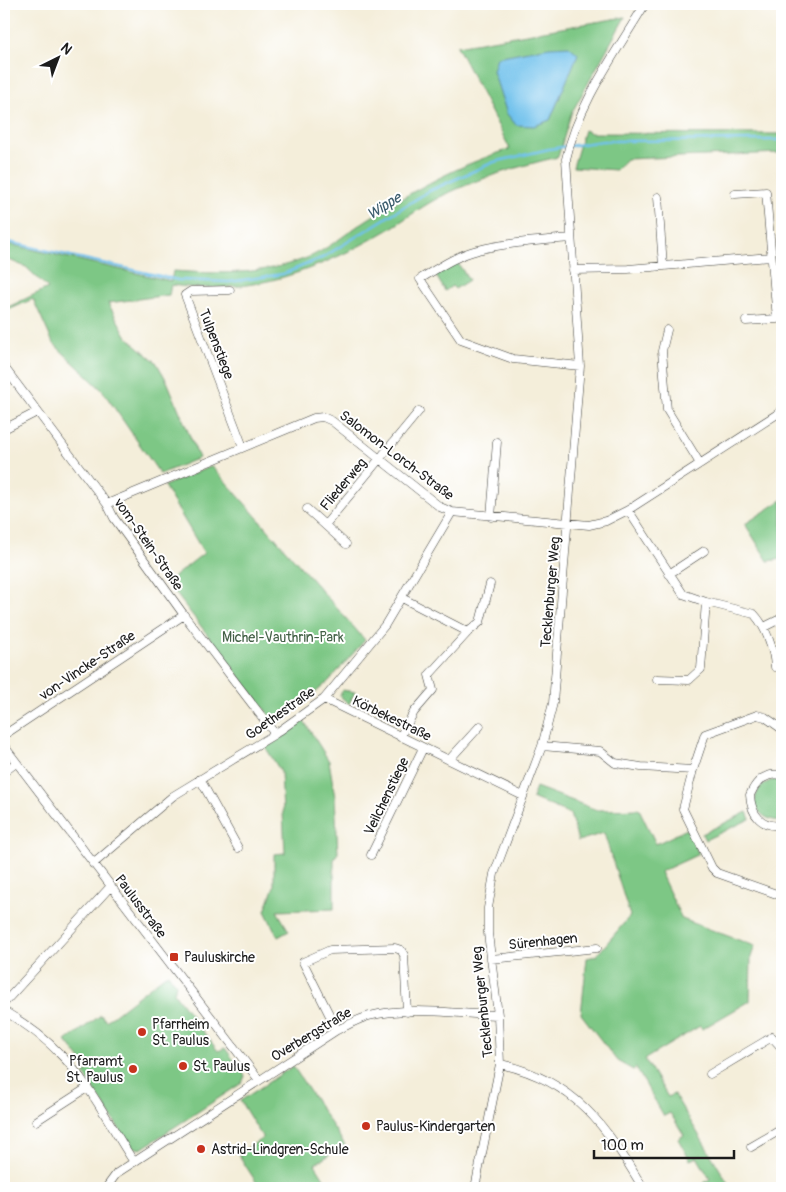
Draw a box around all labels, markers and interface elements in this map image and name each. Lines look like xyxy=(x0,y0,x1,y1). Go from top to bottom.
north arrow xyxy=(32,32,82,82)
text: N xyxy=(57,39,76,58)
water label: Wippe xyxy=(364,188,406,224)
street label: Tulpenstiege xyxy=(195,307,238,382)
street label: Salomon-Lorch-Straße xyxy=(336,407,457,504)
street label: Fliederweg xyxy=(316,455,370,514)
street label: vom-Stein-Straße xyxy=(110,494,187,594)
street label: Tecklenburger Weg xyxy=(537,536,564,648)
street label: von-Vincke-Straße xyxy=(35,627,138,704)
park label: Michel-Vauthrin-Park xyxy=(222,629,344,646)
street label: Goethestraße xyxy=(242,683,318,744)
street label: Körbekestraße xyxy=(350,692,434,745)
street label: Veilchenstiege xyxy=(360,755,413,838)
street label: Paulusstraße xyxy=(111,871,170,941)
street label: Sürenhagen xyxy=(508,929,578,954)
street label: Tecklenburger Weg xyxy=(468,946,497,1058)
place label: Pauluskirche xyxy=(184,949,255,966)
marker: Pauluskirche xyxy=(168,951,180,963)
street label: Overbergstraße xyxy=(268,1004,355,1065)
place label: Pfarrheim St. Paulus xyxy=(152,1016,210,1049)
marker: Pfarrheim St. Paulus xyxy=(136,1026,148,1038)
place label: Pfarramt St. Paulus xyxy=(66,1053,124,1086)
place label: St. Paulus xyxy=(193,1058,251,1075)
marker: St. Paulus xyxy=(177,1060,189,1072)
marker: Pfarramt St. Paulus xyxy=(127,1063,139,1075)
place label: Paulus-Kindergarten xyxy=(376,1118,495,1135)
marker: Paulus-Kindergarten xyxy=(360,1120,372,1132)
scale bar xyxy=(594,1127,734,1159)
text: 100 m xyxy=(601,1136,644,1155)
place label: Astrid-Lindgren-Schule xyxy=(211,1141,349,1158)
marker: Astrid-Lindgren-Schule xyxy=(195,1143,207,1155)

